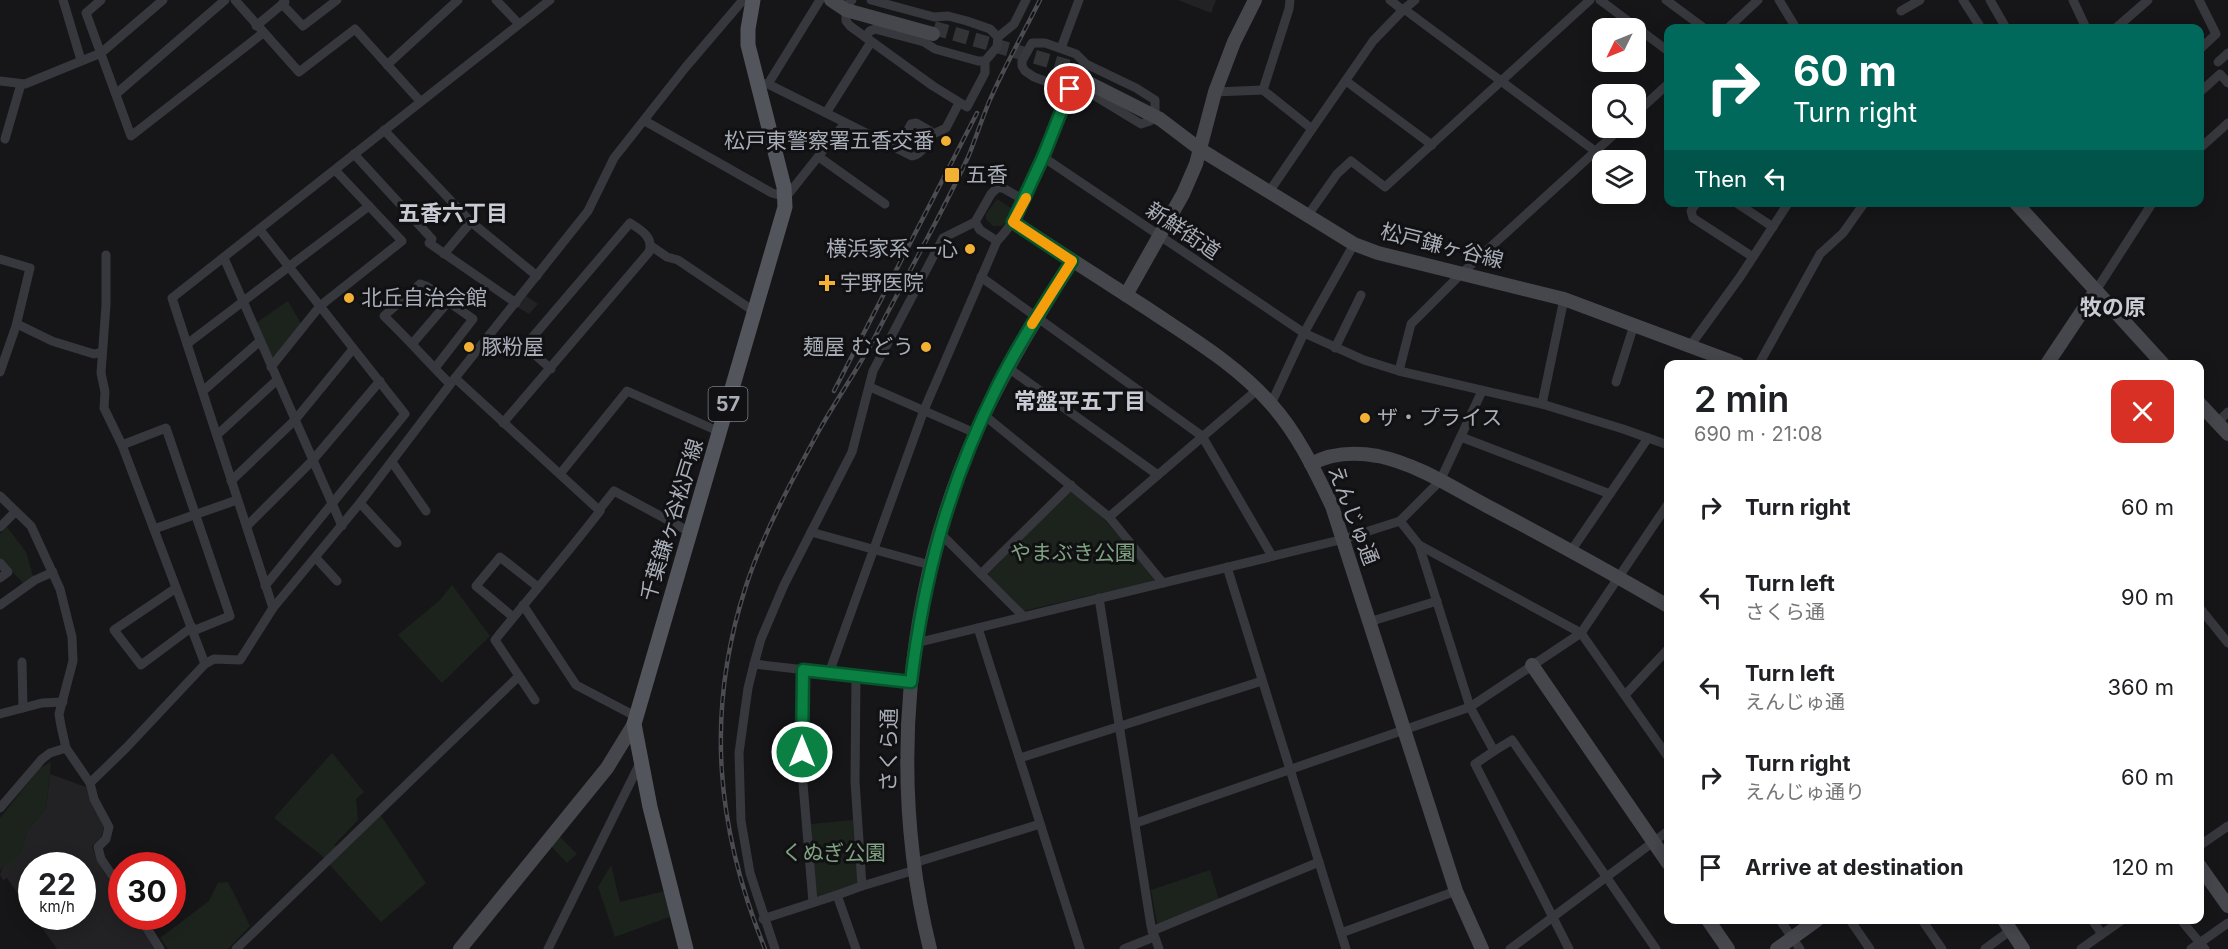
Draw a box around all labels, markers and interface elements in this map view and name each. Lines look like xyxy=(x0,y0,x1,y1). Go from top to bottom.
north arrow xyxy=(1592,18,1646,72)
map controls xyxy=(1592,18,1646,204)
text: 60 m xyxy=(1793,45,1897,96)
icon: right xyxy=(1694,48,1772,126)
pin xyxy=(1044,63,1095,114)
icon: arrive xyxy=(1053,72,1086,105)
button: search xyxy=(1592,84,1646,138)
text: Turn right xyxy=(1793,96,1917,129)
place label: 松戸東警察署五香交番 xyxy=(724,128,934,153)
marker: 松戸東警察署五香交番 xyxy=(939,134,953,148)
button: layers xyxy=(1592,150,1646,204)
place label: 五香 xyxy=(966,162,1008,187)
icon: left xyxy=(1759,162,1792,195)
marker: 五香 xyxy=(943,166,961,184)
text: Then xyxy=(1694,166,1747,192)
street label: 新鮮街道 xyxy=(1141,197,1225,264)
district label: 五香六丁目 xyxy=(398,200,508,226)
street label: 松戸鎌ヶ谷線 xyxy=(1378,218,1506,273)
place label: 横浜家系 一心 xyxy=(826,236,958,261)
marker: 横浜家系 一心 xyxy=(963,242,977,256)
place label: 宇野医院 xyxy=(840,270,924,295)
marker: 宇野医院 xyxy=(818,274,836,292)
place label: 北丘自治会館 xyxy=(361,285,487,310)
marker: 北丘自治会館 xyxy=(342,291,356,305)
district label: 牧の原 xyxy=(2080,294,2146,320)
place label: 豚粉屋 xyxy=(481,334,544,359)
place label: 麺屋 むどう xyxy=(803,334,914,359)
marker: 豚粉屋 xyxy=(462,340,476,354)
marker: 麺屋 むどう xyxy=(919,340,933,354)
text: 2 min xyxy=(1694,377,1789,421)
button: close xyxy=(2111,380,2174,443)
road number: 57 xyxy=(708,387,748,421)
district label: 常盤平五丁目 xyxy=(1014,388,1146,414)
place label: ザ・プライス xyxy=(1377,405,1502,430)
marker: ザ・プライス xyxy=(1358,411,1372,425)
text: 690 m · 21:08 xyxy=(1694,422,1823,446)
street label: 千葉鎌ヶ谷松戸線 xyxy=(635,436,708,604)
street label: えんじゅ通 xyxy=(1323,461,1384,568)
icon: right xyxy=(1694,491,1727,524)
text: Turn right xyxy=(1745,494,1851,520)
text: 60 m xyxy=(2121,494,2174,520)
park label: やまぶき公園 xyxy=(1010,540,1136,565)
text: Turn left xyxy=(1745,570,1835,596)
icon: left xyxy=(1694,581,1727,614)
text: 90 m xyxy=(2121,584,2174,610)
text: さくら通 xyxy=(1745,600,1825,624)
text: Turn left xyxy=(1745,660,1835,686)
icon: left xyxy=(1694,671,1727,704)
text: 360 m xyxy=(2107,674,2174,700)
text: えんじゅ通 xyxy=(1745,690,1845,714)
street label: さくら通 xyxy=(875,708,902,792)
position arrow xyxy=(770,720,834,784)
text: Turn right xyxy=(1745,750,1851,776)
icon: right xyxy=(1694,761,1727,794)
text: 60 m xyxy=(2121,764,2174,790)
text: えんじゅ通り xyxy=(1745,780,1865,804)
park label: くぬぎ公園 xyxy=(782,840,886,865)
icon: arrive xyxy=(1694,851,1727,884)
speed limit sign: 30 xyxy=(108,852,186,930)
text: Arrive at destination xyxy=(1745,854,1964,880)
text: 120 m xyxy=(2112,854,2174,880)
text: 22 xyxy=(38,866,76,902)
text: km/h xyxy=(39,897,75,916)

